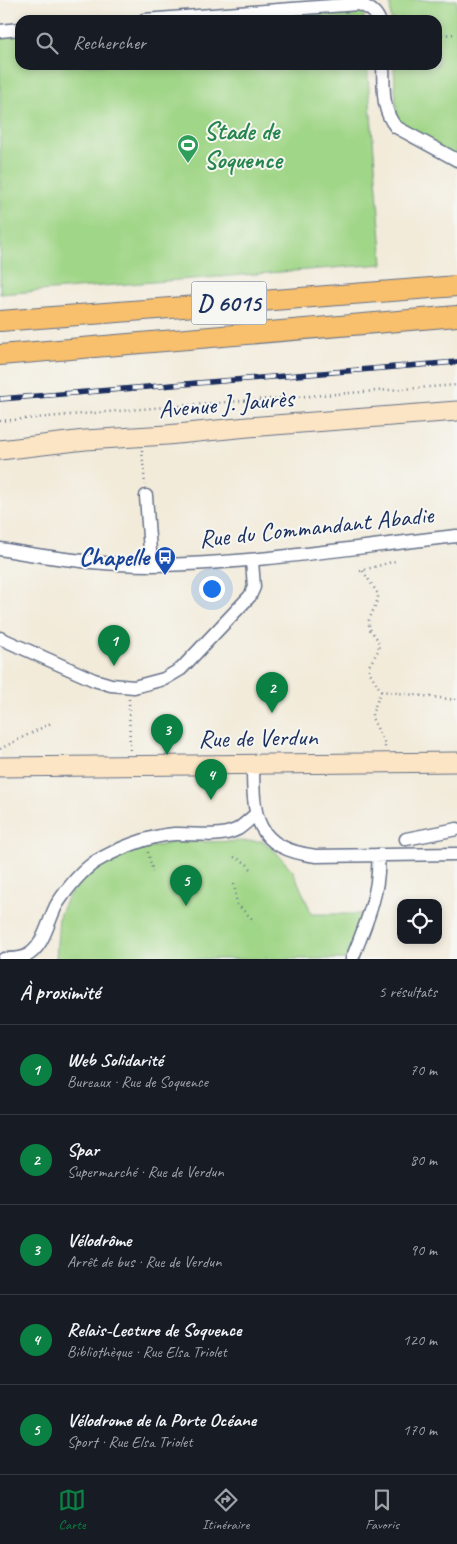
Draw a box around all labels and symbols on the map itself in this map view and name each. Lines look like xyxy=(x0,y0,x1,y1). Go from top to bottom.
place label: Stade de Soquence xyxy=(204,115,284,176)
sports icon: Stade de Soquence xyxy=(176,133,200,164)
road number: D 6015 xyxy=(192,282,266,324)
street label: Avenue J. Jaurès xyxy=(157,382,297,426)
street label: Rue du Commandant Abadie xyxy=(197,499,436,555)
place label: Chapelle xyxy=(79,541,151,573)
bus stop icon: Chapelle xyxy=(153,545,177,576)
your location xyxy=(199,576,225,602)
pin: 1 xyxy=(98,625,130,666)
pin: 2 xyxy=(256,672,288,713)
pin: 3 xyxy=(151,714,183,755)
street label: Rue de Verdun xyxy=(198,721,319,755)
pin: 4 xyxy=(195,759,227,800)
pin: 5 xyxy=(170,865,202,906)

